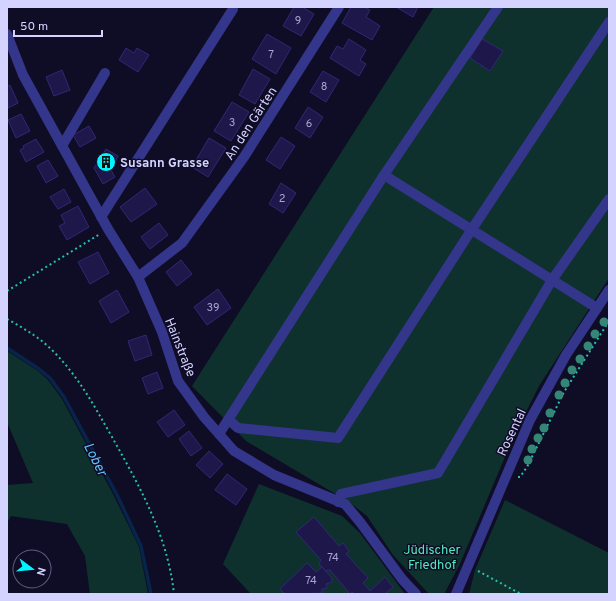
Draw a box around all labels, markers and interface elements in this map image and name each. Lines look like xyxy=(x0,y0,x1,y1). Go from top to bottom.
scale bar xyxy=(14,12,102,38)
house number: 9 xyxy=(295,14,301,28)
text: 50 m xyxy=(20,19,48,35)
house number: 7 xyxy=(268,48,274,62)
house number: 8 xyxy=(321,80,327,94)
street label: An den Gärten xyxy=(222,84,281,164)
house number: 3 xyxy=(229,116,235,130)
house number: 6 xyxy=(306,117,312,131)
building icon: Susann Grasse xyxy=(95,151,117,173)
place label: Susann Grasse xyxy=(120,156,209,172)
house number: 2 xyxy=(279,192,285,206)
house number: 39 xyxy=(207,301,219,315)
street label: Hainstraße xyxy=(160,316,198,380)
street label: Rosental xyxy=(495,406,531,459)
water label: Lober xyxy=(79,440,111,481)
park label: Jüdischer Friedhof xyxy=(403,543,461,574)
north arrow xyxy=(12,549,52,589)
house number: 74 xyxy=(327,551,339,565)
text: N xyxy=(33,566,48,577)
house number: 74 xyxy=(305,574,317,588)

